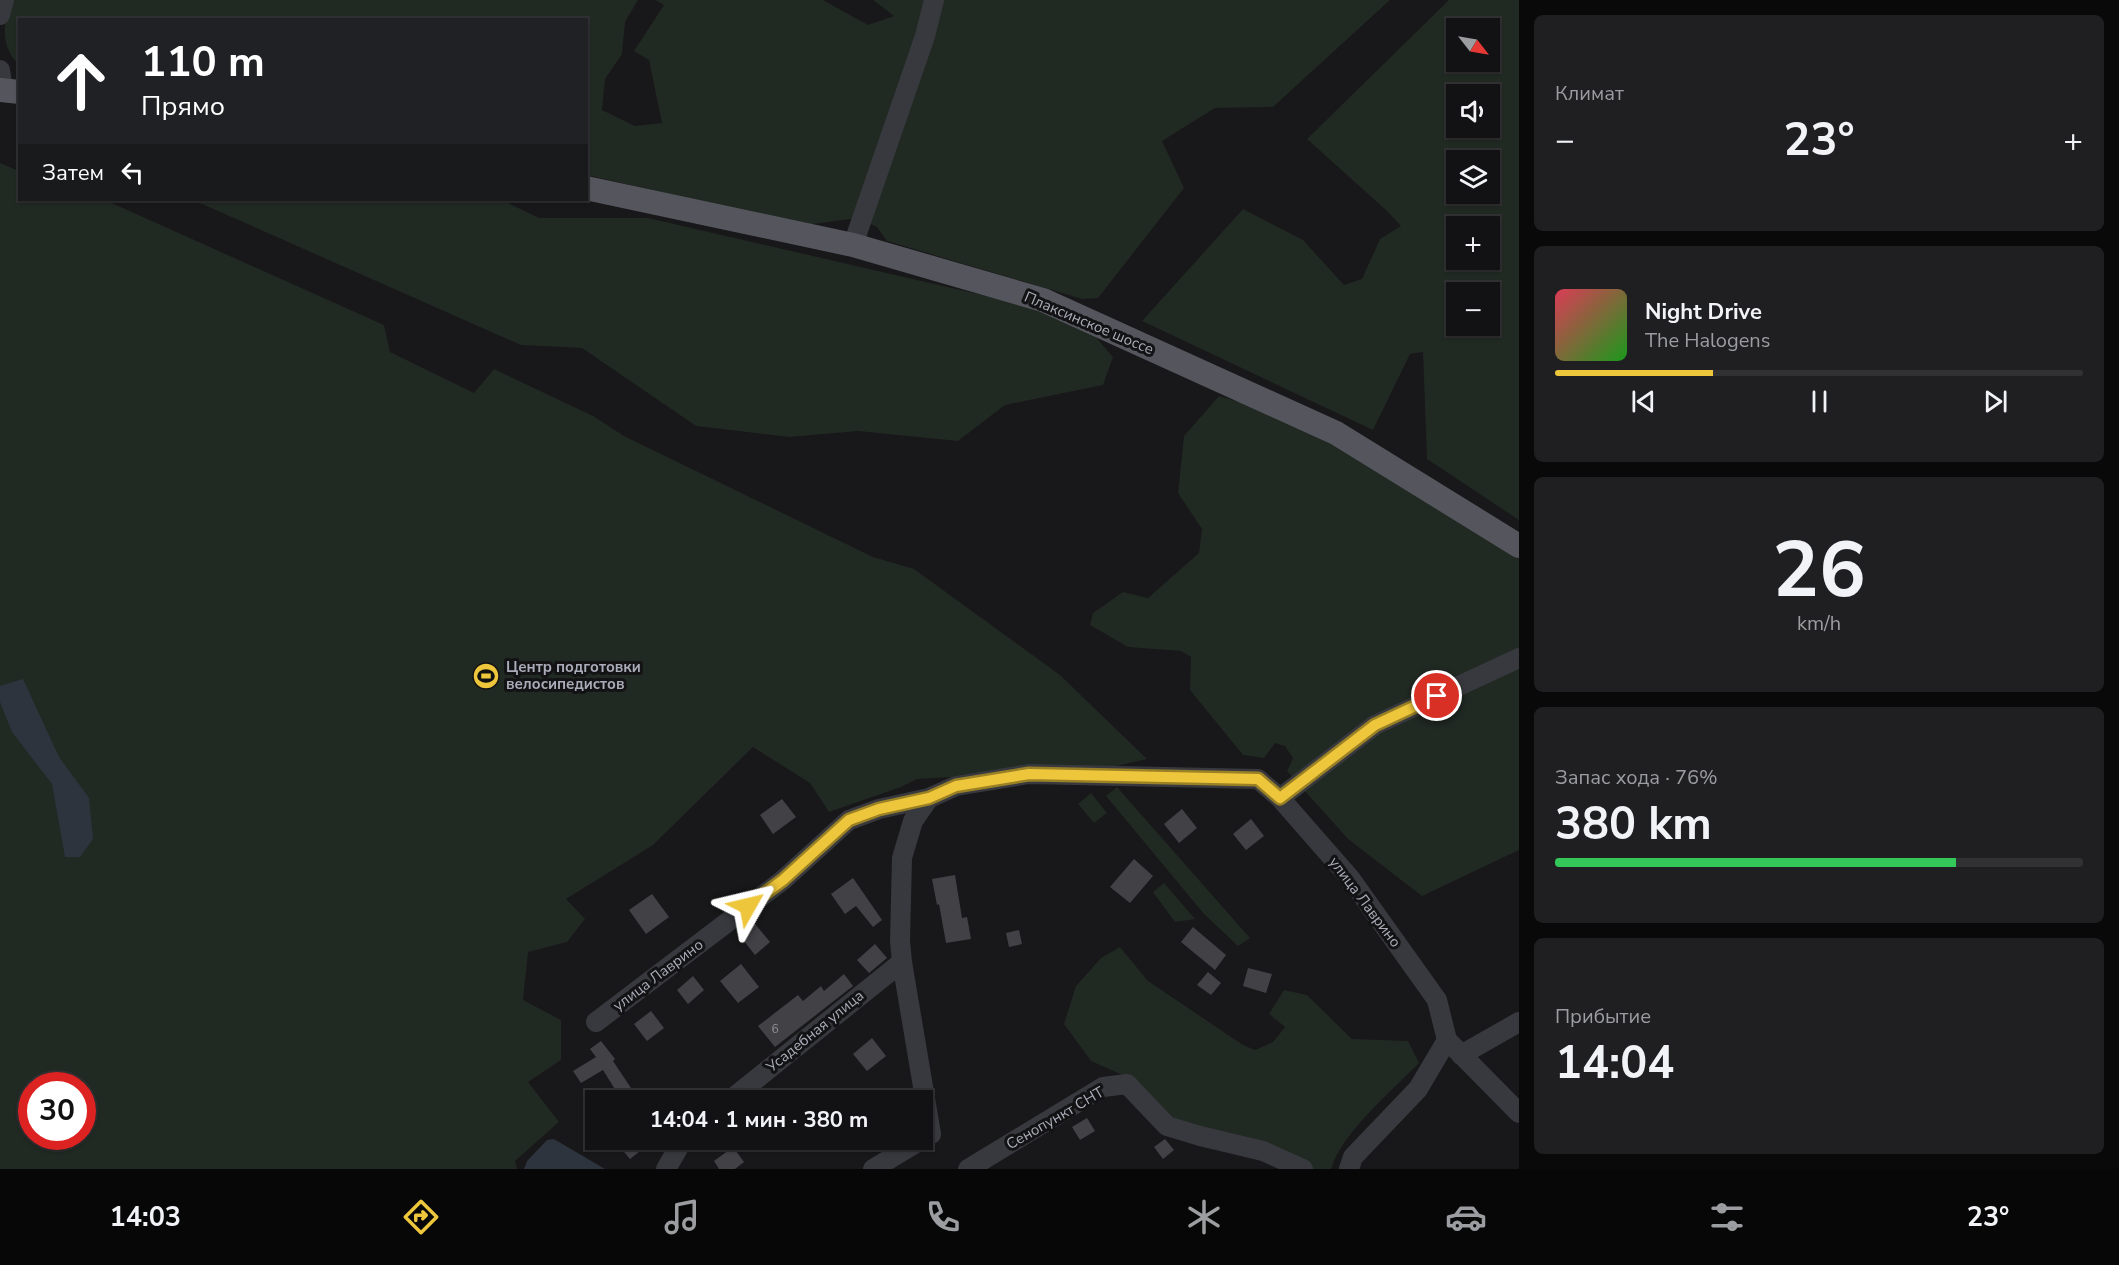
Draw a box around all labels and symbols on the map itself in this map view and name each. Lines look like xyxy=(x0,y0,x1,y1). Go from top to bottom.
north arrow xyxy=(1446,18,1500,72)
street label: Плаксинское шоссе xyxy=(1021,287,1157,359)
place label: Центр подготовки велосипедистов xyxy=(506,657,641,694)
sports icon: Центр подготовки велосипедистов xyxy=(471,661,501,691)
pin xyxy=(1411,670,1462,721)
street label: улица Лаврино xyxy=(1325,853,1405,951)
position arrow xyxy=(716,874,780,938)
street label: улица Лаврино xyxy=(609,935,707,1015)
street label: Усадебная улица xyxy=(761,985,868,1077)
house number: 6 xyxy=(771,1021,779,1037)
speed limit sign: 30 xyxy=(18,1072,96,1150)
street label: Сенопункт СНТ xyxy=(1002,1082,1108,1154)

